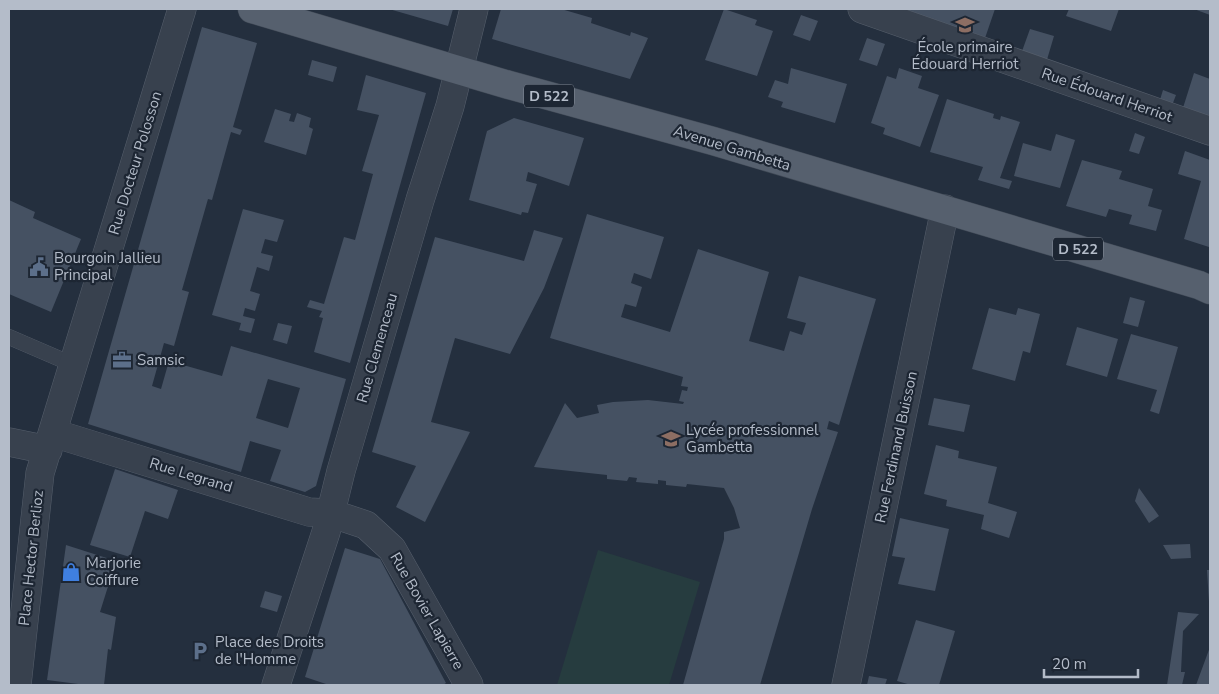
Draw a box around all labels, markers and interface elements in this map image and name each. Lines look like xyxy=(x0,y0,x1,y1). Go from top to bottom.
school or university icon: École primaire Édouard Herriot xyxy=(954,14,976,36)
place label: École primaire Édouard Herriot xyxy=(911,37,1019,74)
street label: Rue Édouard Herriot xyxy=(1039,63,1176,127)
road number: D 522 xyxy=(524,84,574,108)
street label: Rue Docteur Polosson xyxy=(104,89,166,237)
street label: Avenue Gambetta xyxy=(671,121,793,175)
road number: D 522 xyxy=(1053,238,1103,260)
place label: Bourgoin Jallieu Principal xyxy=(54,248,161,285)
public building icon: Bourgoin Jallieu Principal xyxy=(28,256,50,278)
street label: Rue Clemenceau xyxy=(352,291,402,405)
office icon: Samsic xyxy=(111,349,133,371)
place label: Samsic xyxy=(137,350,185,370)
street label: Rue Ferdinand Buisson xyxy=(870,369,922,525)
place label: Lycée professionnel Gambetta xyxy=(686,420,819,457)
school or university icon: Lycée professionnel Gambetta xyxy=(660,428,682,450)
street label: Rue Legrand xyxy=(147,453,235,497)
street label: Place Hector Berlioz xyxy=(14,489,48,627)
street label: Rue Bovier Lapierre xyxy=(385,549,469,673)
place label: Marjorie Coiffure xyxy=(86,553,141,590)
shop icon: Marjorie Coiffure xyxy=(60,561,82,583)
place label: Place des Droits de l'Homme xyxy=(215,632,324,669)
parking icon: Place des Droits de l'Homme xyxy=(189,640,211,662)
scale bar xyxy=(1044,646,1138,678)
text: 20 m xyxy=(1052,654,1087,674)

